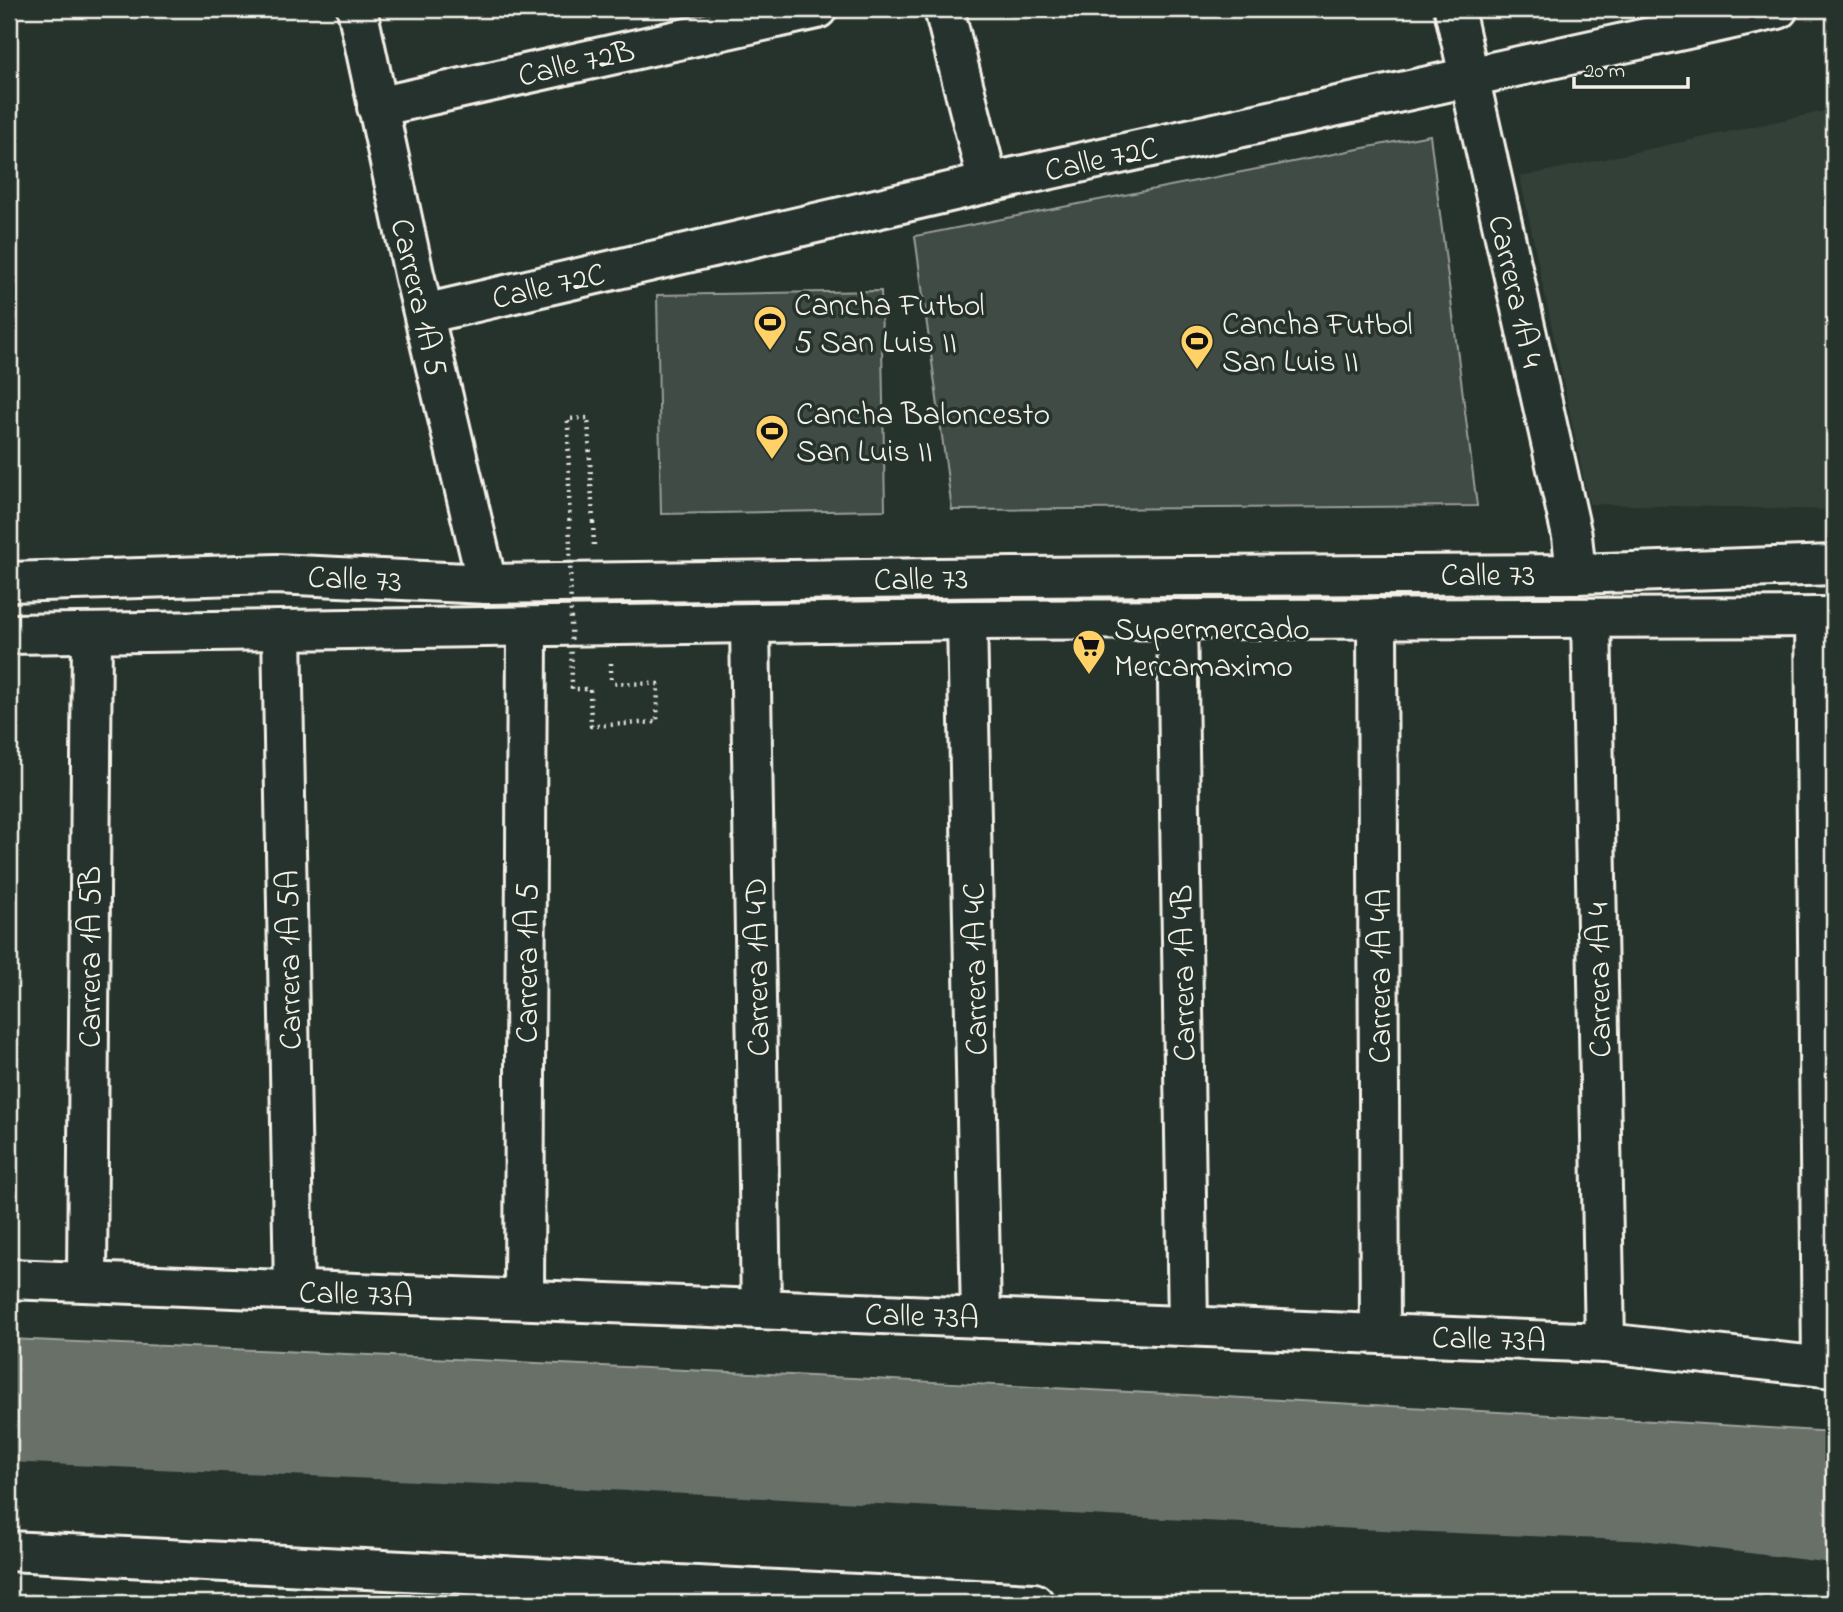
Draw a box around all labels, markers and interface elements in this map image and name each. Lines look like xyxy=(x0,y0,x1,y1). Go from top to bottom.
street label: Calle 72B xyxy=(514,29,640,102)
scale bar xyxy=(1574,46,1687,90)
text: 20 m xyxy=(1584,57,1625,87)
street label: Calle 72C xyxy=(1041,127,1163,196)
street label: Carrera 1A 4 xyxy=(1473,211,1554,373)
street label: Carrera 1A 5 xyxy=(376,214,458,381)
street label: Calle 72C xyxy=(488,253,610,324)
place label: Cancha Futbol 5 San Luis II xyxy=(794,284,985,368)
sports icon: Cancha Futbol 5 San Luis II xyxy=(751,303,789,352)
place label: Cancha Futbol San Luis II xyxy=(1222,303,1413,387)
sports icon: Cancha Futbol San Luis II xyxy=(1178,322,1216,371)
place label: Cancha Baloncesto San Luis II xyxy=(796,393,1050,477)
sports icon: Cancha Baloncesto San Luis II xyxy=(753,412,791,461)
street label: Calle 73 xyxy=(1441,554,1535,601)
street label: Calle 73 xyxy=(306,556,403,607)
street label: Calle 73 xyxy=(873,557,969,606)
place label: Supermercado Mercamaximo xyxy=(1114,608,1310,692)
supermarket icon: Supermercado Mercamaximo xyxy=(1070,627,1108,676)
street label: Carrera 1A 5B xyxy=(69,866,116,1048)
street label: Carrera 1A 5A xyxy=(266,869,317,1050)
street label: Carrera 1A 4D xyxy=(734,877,785,1057)
street label: Carrera 1A 4C xyxy=(952,882,1003,1056)
street label: Carrera 1A 5 xyxy=(506,883,553,1043)
street label: Carrera 1A 4B xyxy=(1160,884,1211,1062)
street label: Carrera 1A 4A xyxy=(1359,888,1406,1064)
street label: Carrera 1A 4 xyxy=(1577,902,1626,1058)
street label: Calle 73A xyxy=(298,1271,414,1322)
street label: Calle 73A xyxy=(864,1293,980,1344)
street label: Calle 73A xyxy=(1431,1316,1547,1367)

